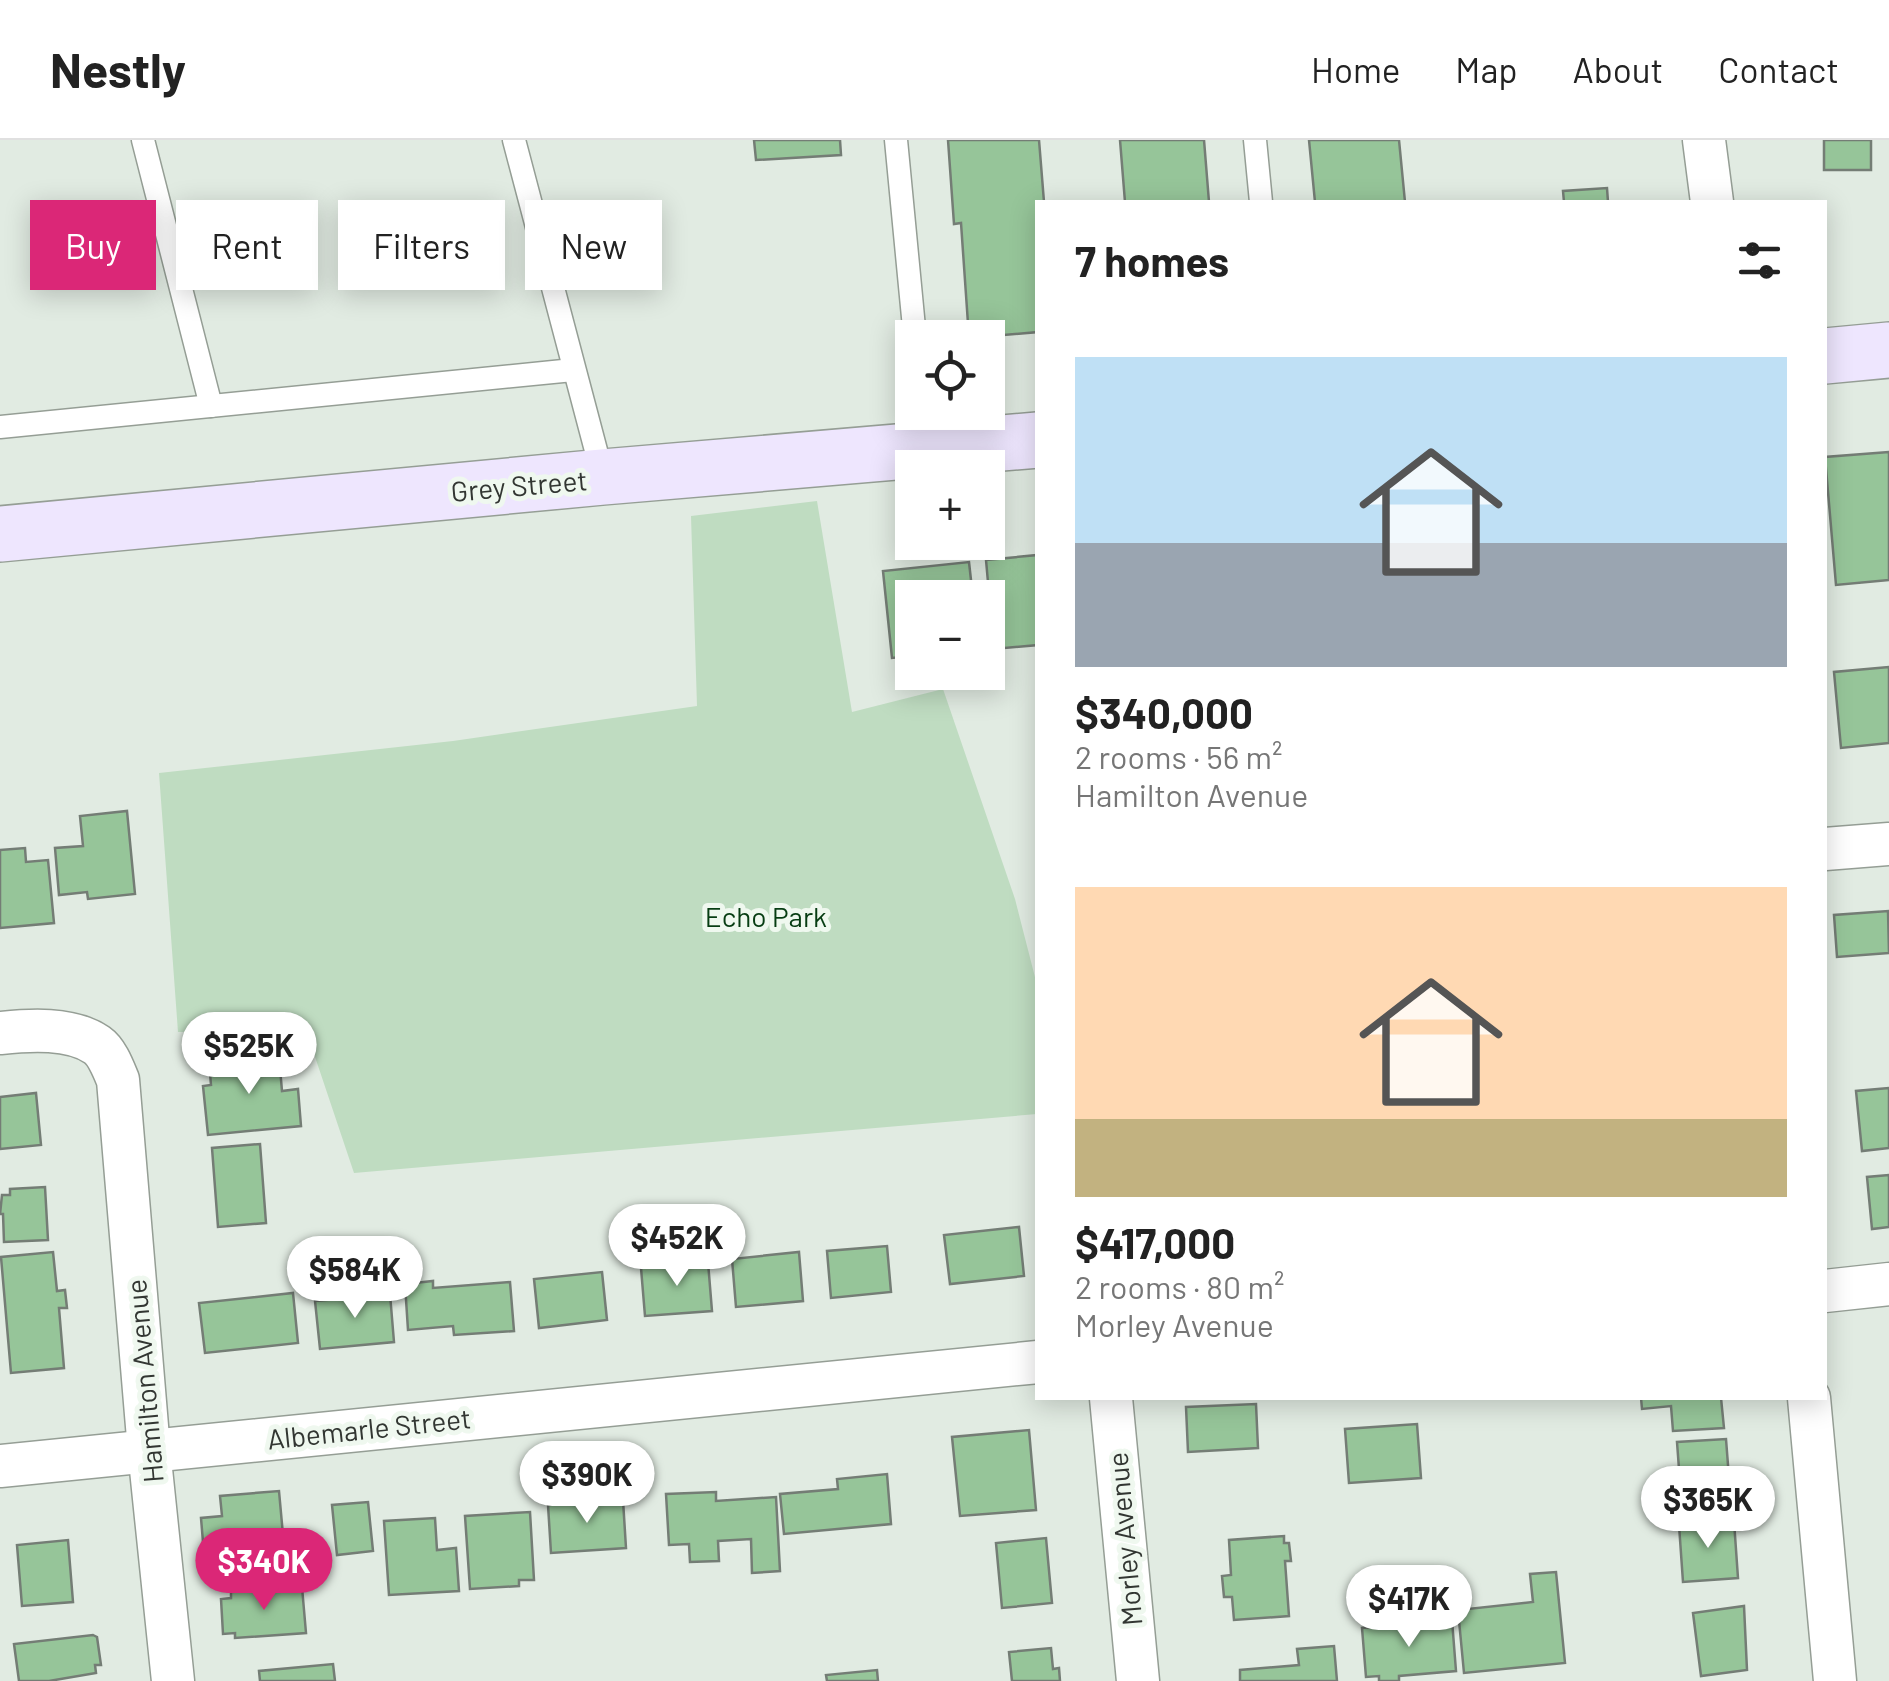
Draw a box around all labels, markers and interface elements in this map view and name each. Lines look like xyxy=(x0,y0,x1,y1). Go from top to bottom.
text: Nestly xyxy=(50,40,186,98)
text: Home xyxy=(1311,48,1400,90)
text: Map xyxy=(1455,48,1518,90)
text: About xyxy=(1573,48,1663,90)
text: Contact xyxy=(1718,48,1839,90)
chip: Buy xyxy=(30,200,156,290)
chip: Rent xyxy=(176,200,318,290)
chip: Filters xyxy=(338,200,505,290)
chip: New xyxy=(525,200,662,290)
icon: filters xyxy=(1732,233,1787,288)
text: 7 homes xyxy=(1075,235,1229,285)
map controls xyxy=(895,320,1005,690)
button: locate xyxy=(895,320,1005,430)
icon: home xyxy=(1341,422,1521,602)
button: + xyxy=(895,450,1005,560)
street label: Grey Street xyxy=(449,462,589,508)
button: − xyxy=(895,580,1005,690)
text: $340,000 xyxy=(1075,687,1253,737)
text: 2 rooms · 56 m² xyxy=(1075,737,1283,775)
text: Hamilton Avenue xyxy=(1075,775,1308,813)
park label: Echo Park xyxy=(705,899,827,933)
icon: home xyxy=(1341,952,1521,1132)
pin: $525K xyxy=(179,1012,319,1097)
text: $525K xyxy=(204,1025,294,1063)
pin: $452K xyxy=(607,1204,747,1289)
text: $452K xyxy=(631,1217,723,1255)
text: $417,000 xyxy=(1075,1217,1235,1267)
pin: $584K xyxy=(285,1236,425,1321)
text: $584K xyxy=(309,1249,401,1287)
text: 2 rooms · 80 m² xyxy=(1075,1267,1284,1305)
street label: Hamilton Avenue xyxy=(118,1278,170,1484)
text: Morley Avenue xyxy=(1075,1305,1274,1343)
street label: Albemarle Street xyxy=(266,1400,472,1456)
pin: $390K xyxy=(517,1441,657,1526)
street label: Morley Avenue xyxy=(1099,1451,1149,1627)
text: $390K xyxy=(542,1454,632,1492)
pin: $365K xyxy=(1638,1466,1778,1551)
text: $365K xyxy=(1663,1479,1753,1517)
pin: $340K xyxy=(194,1528,334,1613)
text: $340K xyxy=(217,1541,311,1579)
pin: $417K xyxy=(1339,1565,1479,1650)
text: $417K xyxy=(1368,1578,1450,1616)

